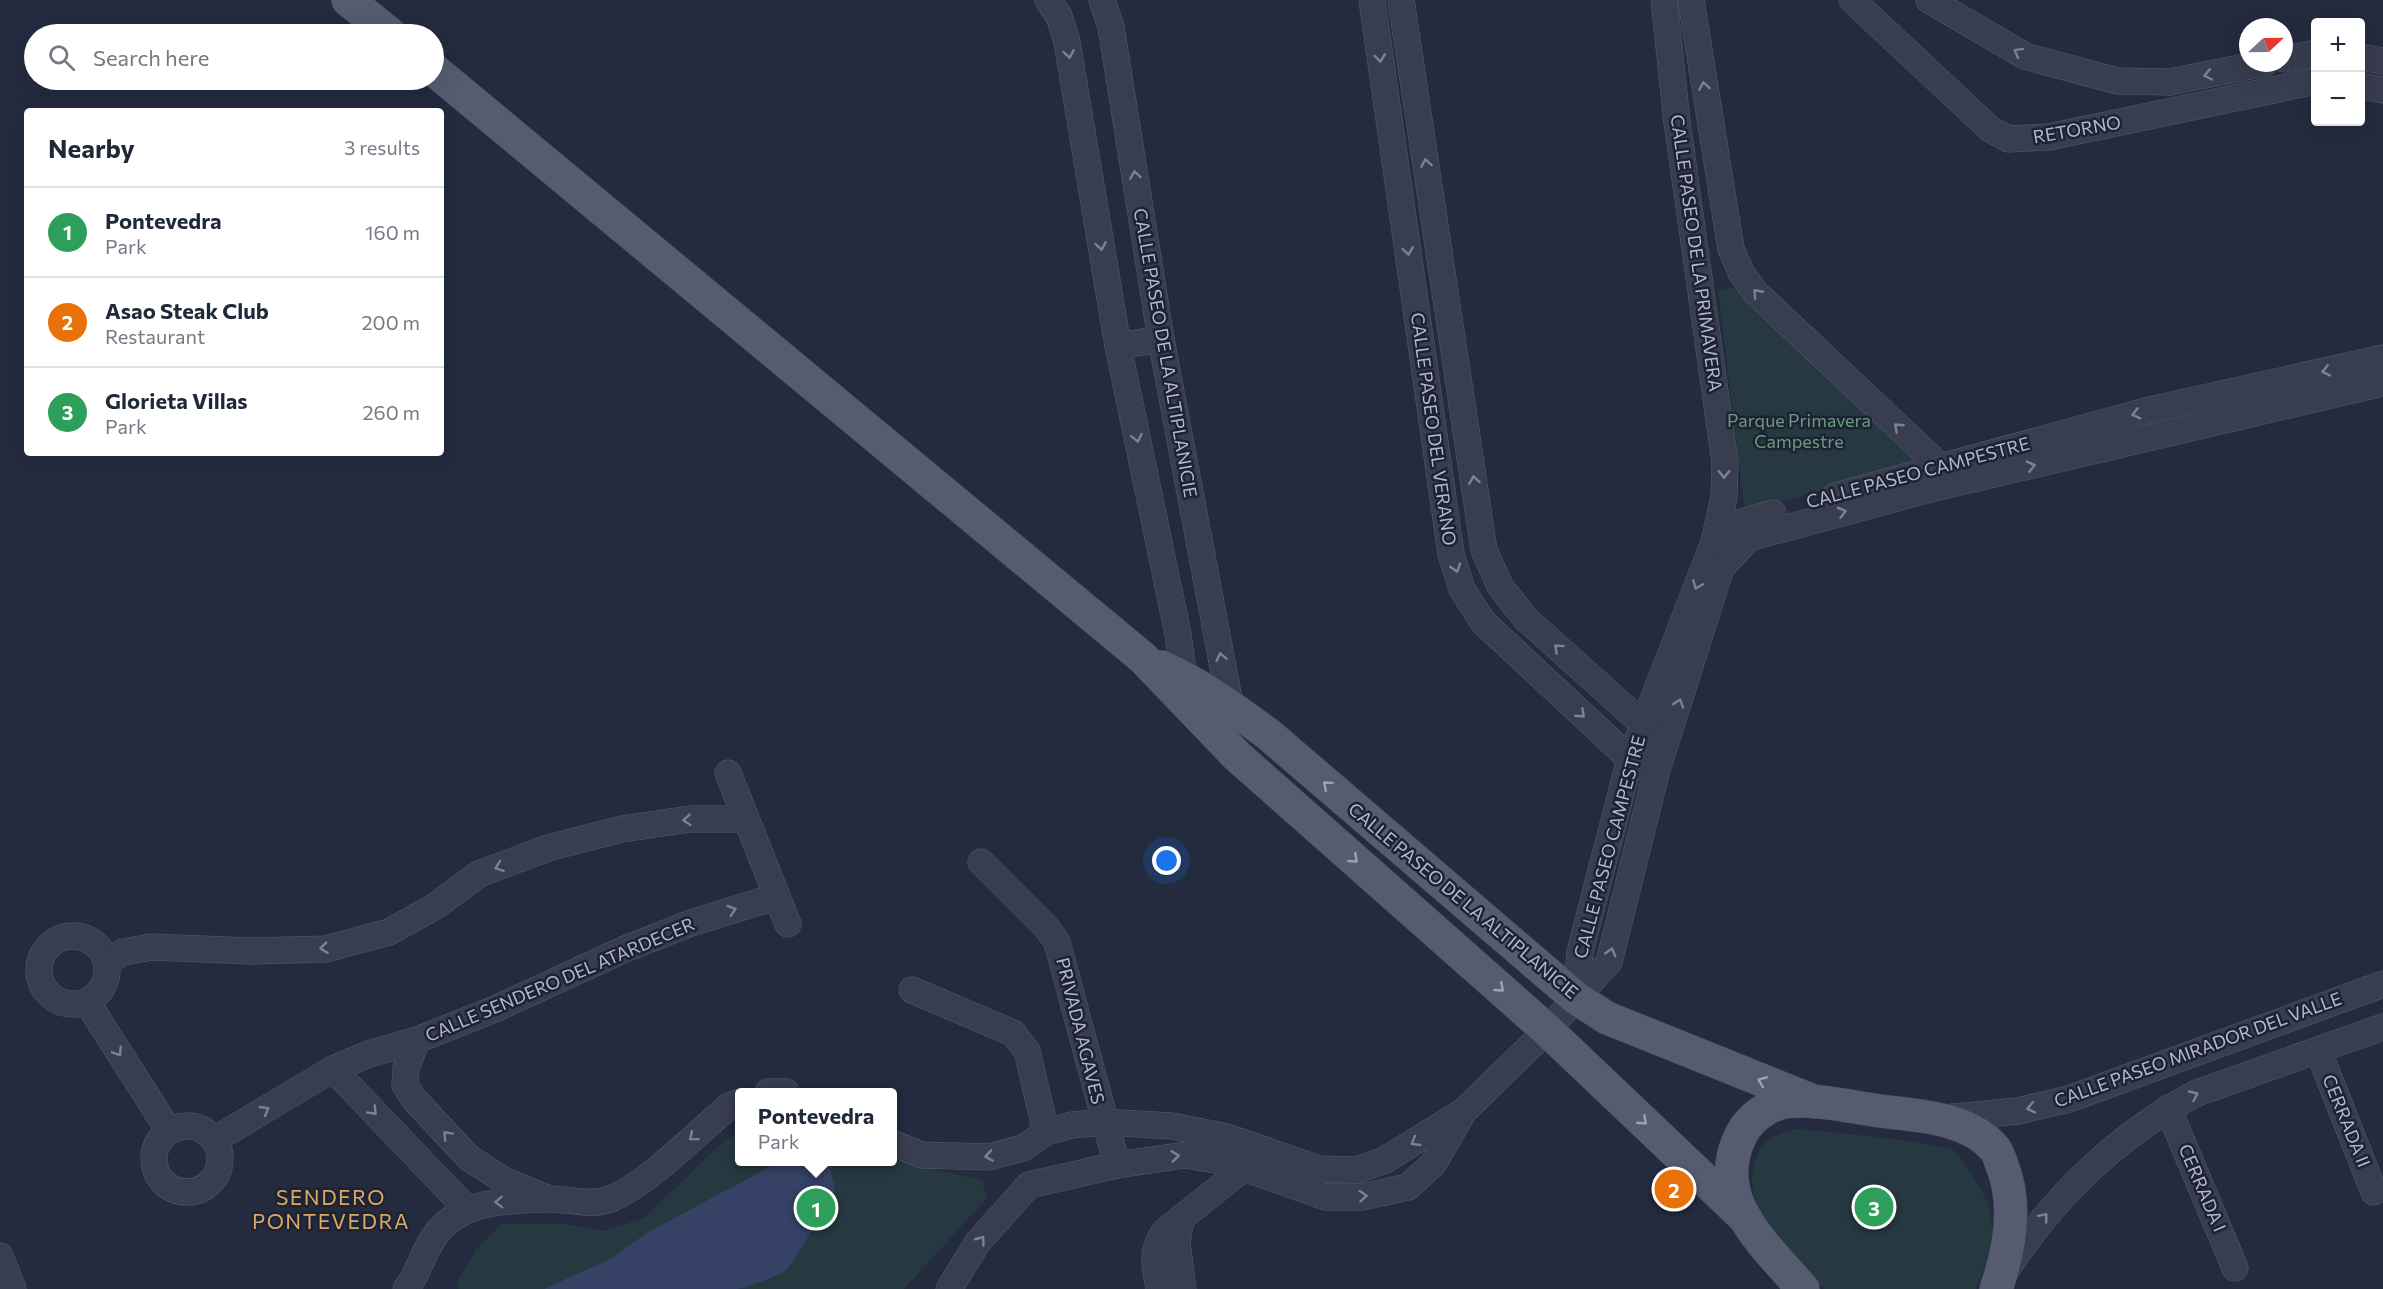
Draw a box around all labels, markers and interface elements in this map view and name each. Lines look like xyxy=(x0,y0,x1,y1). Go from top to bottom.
north arrow xyxy=(2239,18,2293,72)
map controls xyxy=(2311,18,2365,126)
button: + xyxy=(2311,18,2365,72)
search box xyxy=(24,24,444,90)
icon: search xyxy=(45,41,78,74)
text: Search here xyxy=(93,44,209,71)
one-way arrow xyxy=(2014,48,2025,59)
one-way arrow xyxy=(1062,49,1074,58)
one-way arrow xyxy=(1374,53,1386,63)
one-way arrow xyxy=(2203,68,2213,81)
button: − xyxy=(2311,72,2365,126)
one-way arrow xyxy=(1698,82,1710,91)
street label: RETORNO xyxy=(2031,110,2122,148)
street label: CALLE PASEO DE LA PRIMAVERA xyxy=(1667,113,1727,393)
text: Nearby xyxy=(48,132,135,163)
text: 3 results xyxy=(344,135,420,159)
one-way arrow xyxy=(1420,158,1432,167)
one-way arrow xyxy=(1129,171,1142,181)
street label: CALLE PASEO DE LA ALTIPLANICIE xyxy=(1130,206,1202,499)
text: Pontevedra xyxy=(105,207,222,234)
text: 1 xyxy=(63,220,72,244)
text: 160 m xyxy=(365,220,420,244)
text: Park xyxy=(105,234,147,258)
one-way arrow xyxy=(1094,241,1107,251)
one-way arrow xyxy=(1401,246,1413,256)
one-way arrow xyxy=(1753,289,1764,299)
text: Asao Steak Club xyxy=(105,297,269,324)
text: 2 xyxy=(62,310,73,334)
text: 200 m xyxy=(362,310,420,334)
street label: CALLE PASEO DEL VERANO xyxy=(1407,311,1461,547)
text: Restaurant xyxy=(105,324,205,348)
one-way arrow xyxy=(2321,363,2331,376)
text: Glorieta Villas xyxy=(105,387,248,414)
text: 3 xyxy=(62,400,73,424)
text: 260 m xyxy=(362,400,420,424)
one-way arrow xyxy=(2131,407,2142,419)
park label: Parque Primavera Campestre xyxy=(1727,409,1871,452)
text: Park xyxy=(105,414,147,438)
one-way arrow xyxy=(1895,423,1906,434)
one-way arrow xyxy=(1130,432,1143,442)
street label: CALLE PASEO CAMPESTRE xyxy=(1804,432,2032,512)
one-way arrow xyxy=(2026,460,2036,473)
one-way arrow xyxy=(1718,470,1730,479)
one-way arrow xyxy=(1468,475,1480,485)
one-way arrow xyxy=(1836,507,1847,519)
one-way arrow xyxy=(1448,562,1461,573)
one-way arrow xyxy=(1692,578,1704,589)
one-way arrow xyxy=(1554,644,1565,655)
one-way arrow xyxy=(1215,652,1228,662)
one-way arrow xyxy=(1671,698,1684,709)
one-way arrow xyxy=(1574,706,1585,717)
street label: CALLE PASEO CAMPESTRE xyxy=(1569,733,1649,961)
one-way arrow xyxy=(1323,781,1334,792)
street label: CALLE PASEO DE LA ALTIPLANICIE xyxy=(1344,798,1583,1003)
one-way arrow xyxy=(682,813,692,826)
your location xyxy=(1152,846,1181,875)
one-way arrow xyxy=(1347,852,1358,863)
one-way arrow xyxy=(494,860,505,872)
one-way arrow xyxy=(726,905,737,918)
street label: CALLE SENDERO DEL ATARDECER xyxy=(422,912,697,1046)
one-way arrow xyxy=(320,941,329,954)
one-way arrow xyxy=(1604,947,1616,958)
street label: PRIVADA AGAVES xyxy=(1052,955,1110,1106)
one-way arrow xyxy=(1494,981,1504,992)
street label: CALLE PASEO MIRADOR DEL VALLE xyxy=(2051,987,2344,1111)
one-way arrow xyxy=(111,1045,122,1056)
street label: CERRADA II xyxy=(2318,1071,2376,1170)
one-way arrow xyxy=(1757,1075,1767,1088)
popup xyxy=(735,1088,897,1166)
one-way arrow xyxy=(2188,1091,2199,1103)
one-way arrow xyxy=(2026,1101,2036,1114)
text: Pontevedra xyxy=(758,1102,874,1129)
one-way arrow xyxy=(366,1104,377,1115)
one-way arrow xyxy=(259,1106,269,1118)
one-way arrow xyxy=(1636,1114,1646,1125)
text: Park xyxy=(758,1129,800,1153)
one-way arrow xyxy=(689,1130,700,1141)
one-way arrow xyxy=(443,1131,454,1141)
one-way arrow xyxy=(1411,1135,1421,1147)
street label: CERRADA I xyxy=(2175,1140,2231,1235)
one-way arrow xyxy=(984,1149,994,1161)
one-way arrow xyxy=(1170,1150,1179,1163)
pin: 2 xyxy=(1654,1166,1694,1212)
district label: SENDERO PONTEVEDRA xyxy=(252,1184,410,1233)
pin: 3 xyxy=(1854,1184,1894,1230)
pin: 1 xyxy=(796,1186,836,1230)
one-way arrow xyxy=(1358,1190,1367,1203)
one-way arrow xyxy=(494,1196,503,1209)
one-way arrow xyxy=(2037,1213,2048,1224)
one-way arrow xyxy=(973,1236,984,1247)

